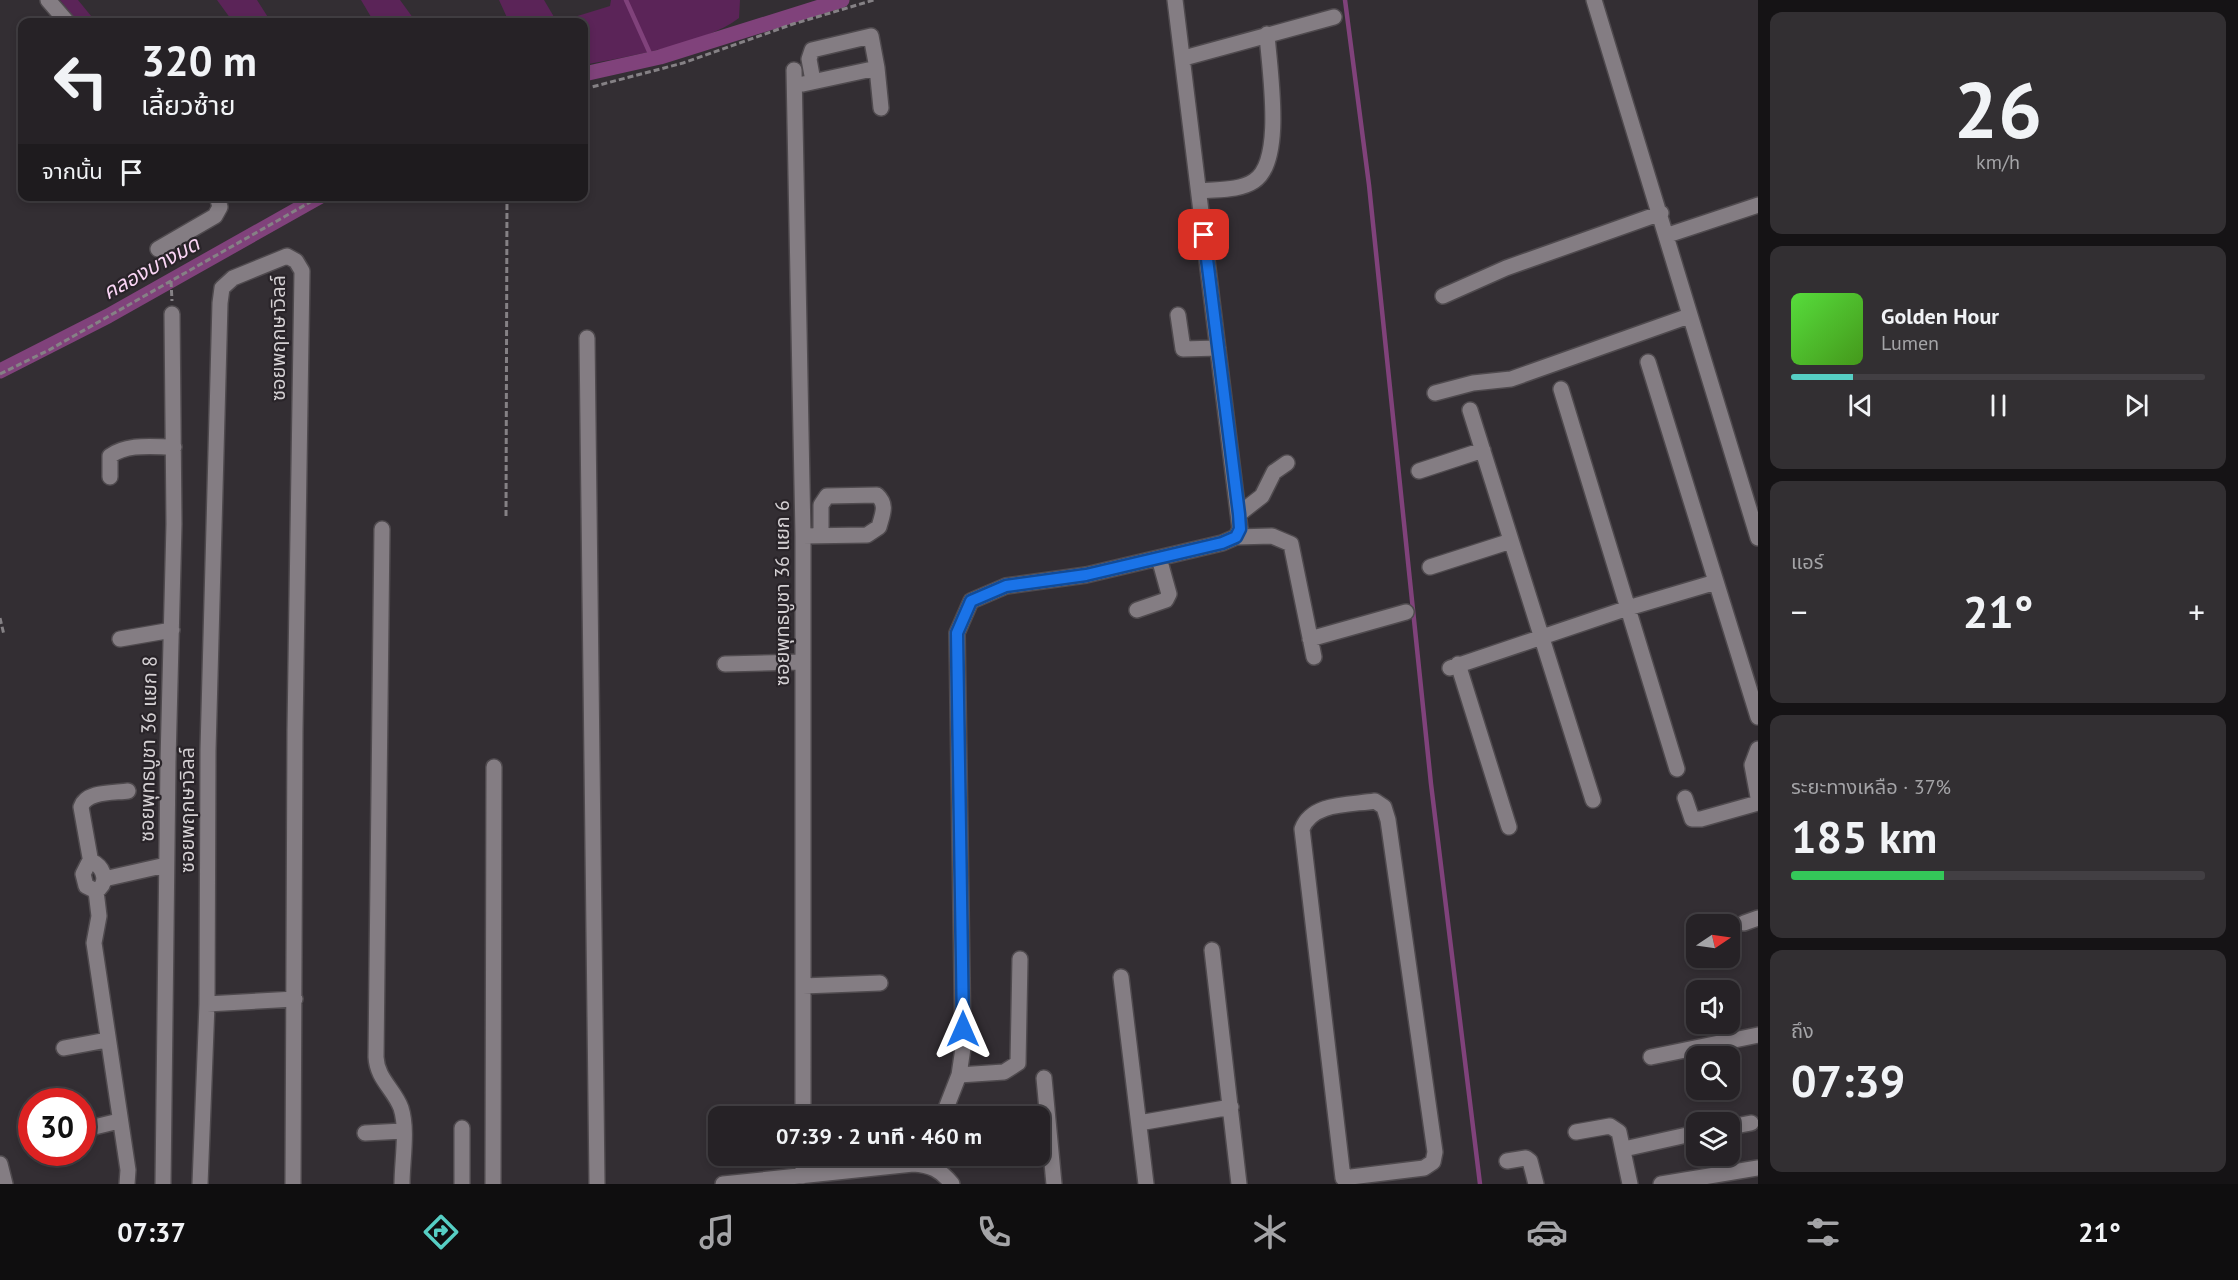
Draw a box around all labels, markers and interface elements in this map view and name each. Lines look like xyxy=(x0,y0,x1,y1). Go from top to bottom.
text: 320 m xyxy=(141,33,257,88)
icon: left xyxy=(42,42,120,120)
text: 26 xyxy=(1954,59,2042,160)
text: เลี้ยวซ้าย xyxy=(141,88,235,122)
text: km/h xyxy=(1976,149,2020,175)
icon: arrive xyxy=(115,156,148,189)
text: จากนั้น xyxy=(42,157,103,185)
pin xyxy=(1178,209,1229,260)
icon: arrive xyxy=(1187,218,1220,251)
water label: คลองบางมด xyxy=(98,229,205,305)
street label: ซอยพฤกษาวิลล์ xyxy=(265,275,291,401)
text: Golden Hour xyxy=(1881,302,1999,330)
text: Lumen xyxy=(1881,330,1939,356)
icon: previous xyxy=(1844,389,1877,422)
icon: pause xyxy=(1982,389,2015,422)
icon: next xyxy=(2120,389,2153,422)
street label: ซอยพุทธบูชา 36 แยก 6 xyxy=(769,500,795,686)
text: แอร์ xyxy=(1791,549,1823,575)
text: 21° xyxy=(1963,582,2033,640)
text: − xyxy=(1791,590,1808,633)
text: + xyxy=(2188,590,2205,633)
street label: ซอยพุทธบูชา 36 แยก 8 xyxy=(133,656,163,842)
street label: ซอยพฤกษาวิลล์ xyxy=(174,747,200,873)
text: ระยะทางเหลือ · 37% xyxy=(1791,774,1951,800)
text: 185 km xyxy=(1791,807,1937,865)
north arrow xyxy=(1686,914,1740,968)
map controls xyxy=(1686,914,1740,1166)
button: sound xyxy=(1686,980,1740,1034)
position arrow xyxy=(931,997,995,1061)
text: ถึง xyxy=(1791,1018,1814,1044)
button: search xyxy=(1686,1046,1740,1100)
text: 07:39 xyxy=(1791,1051,1905,1109)
speed limit sign: 30 xyxy=(18,1088,96,1166)
button: layers xyxy=(1686,1112,1740,1166)
text: 07:39 · 2 นาที · 460 m xyxy=(776,1122,982,1150)
icon: directions xyxy=(420,1211,462,1253)
icon: music xyxy=(696,1211,738,1253)
icon: phone xyxy=(973,1211,1015,1253)
icon: climate xyxy=(1249,1211,1291,1253)
icon: car xyxy=(1526,1211,1568,1253)
icon: filters xyxy=(1802,1211,1844,1253)
text: 07:37 xyxy=(117,1215,186,1249)
text: 21° xyxy=(2078,1215,2121,1249)

